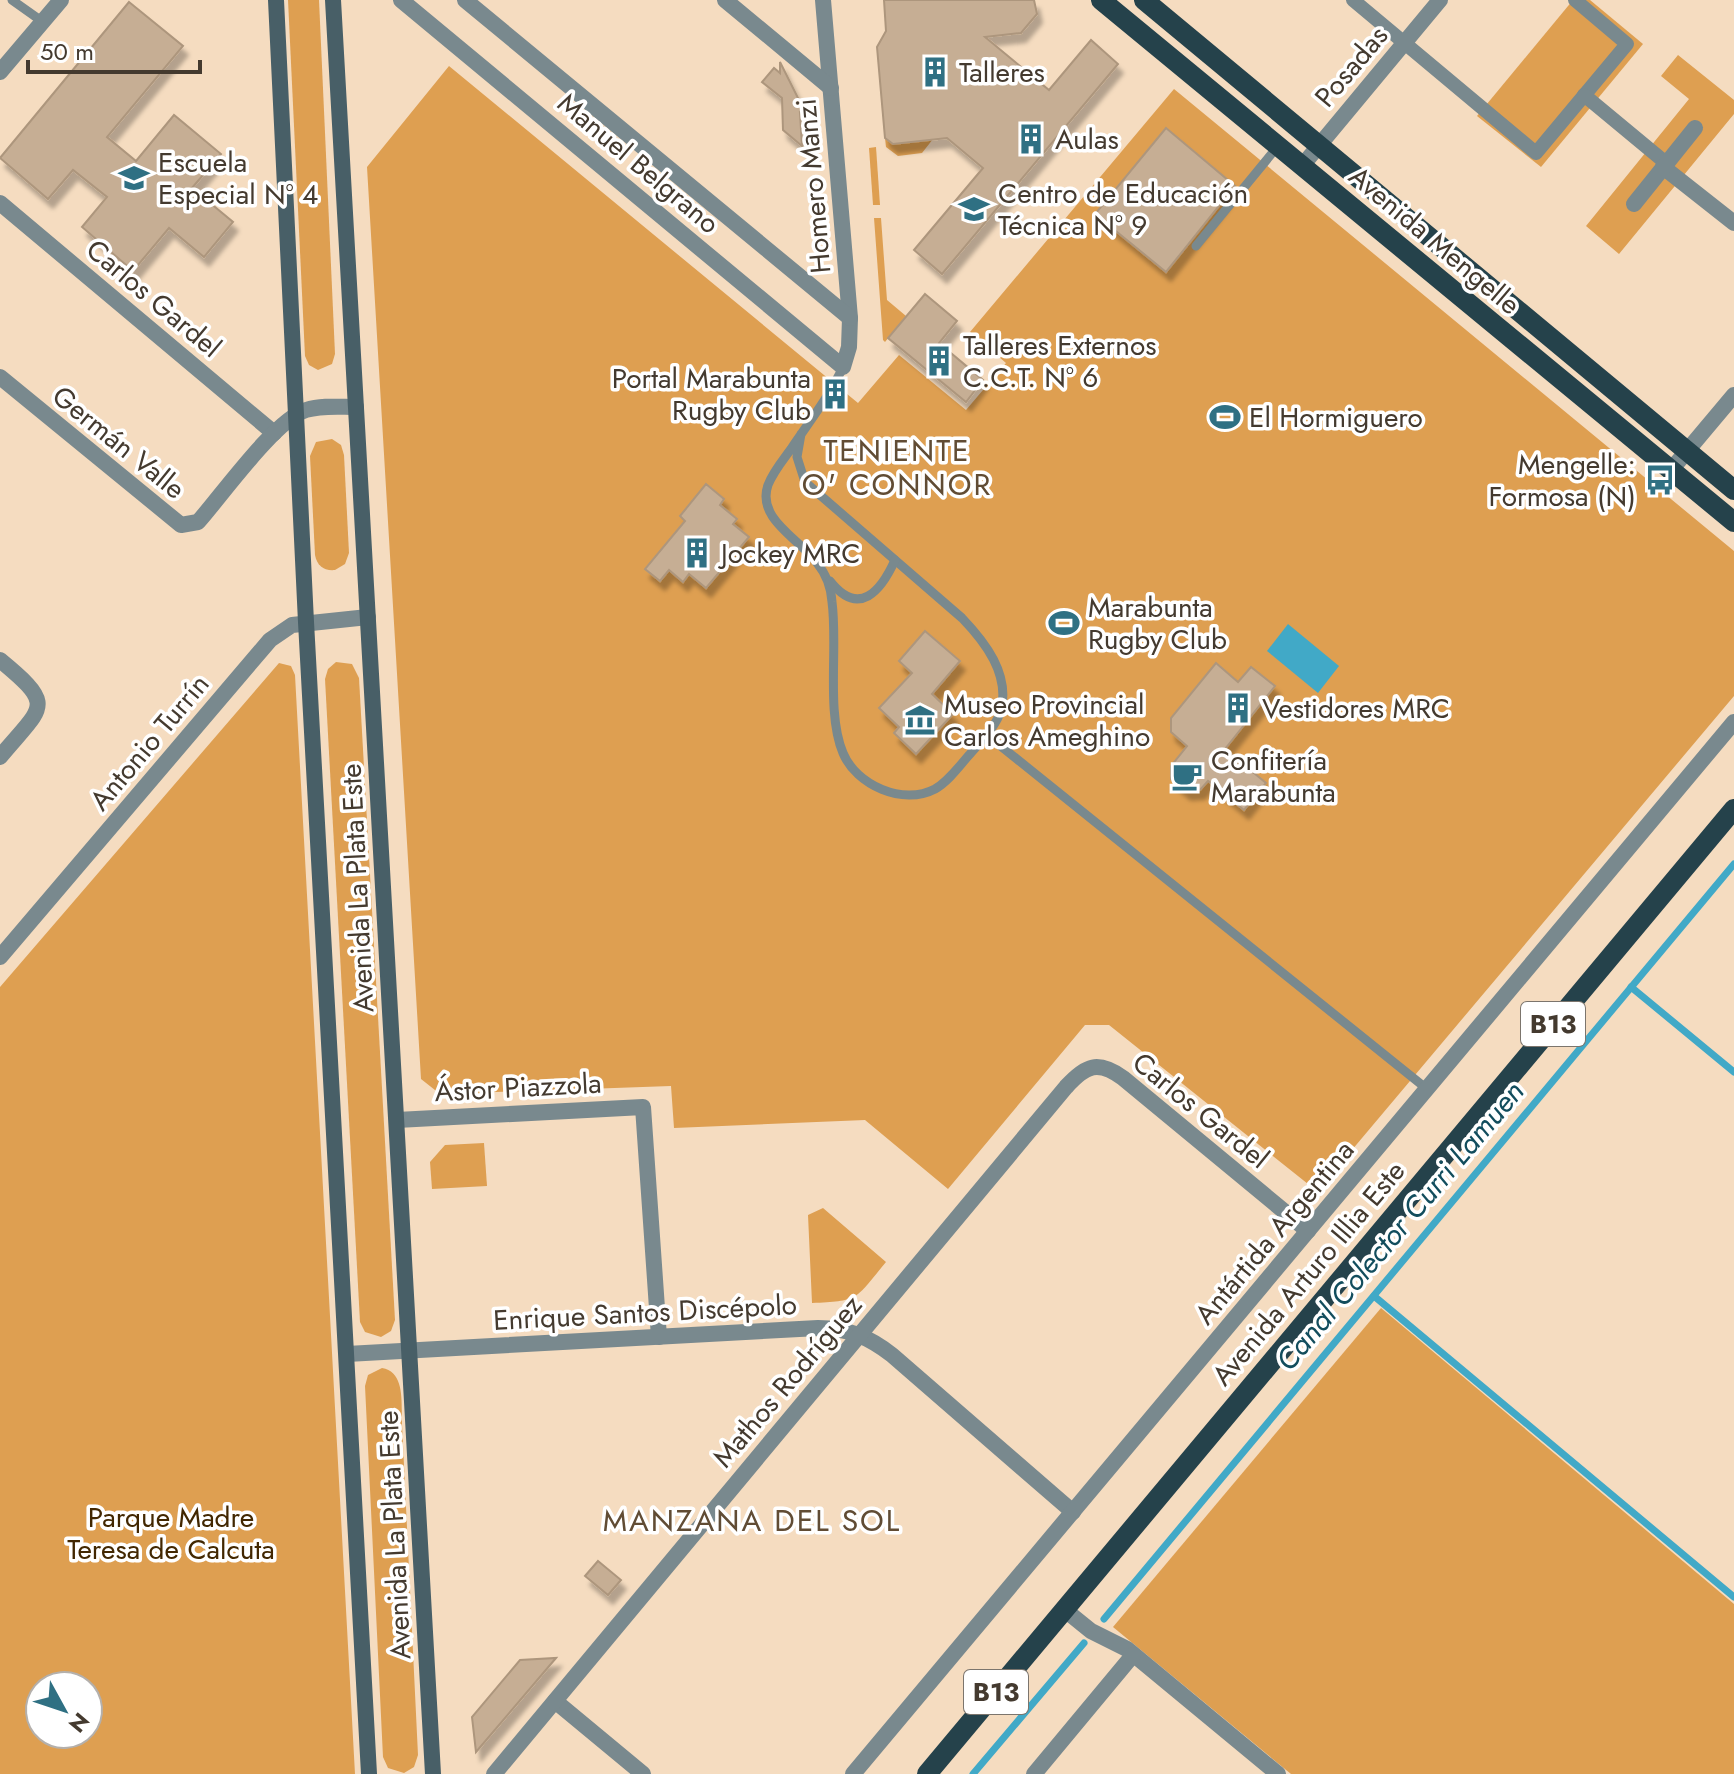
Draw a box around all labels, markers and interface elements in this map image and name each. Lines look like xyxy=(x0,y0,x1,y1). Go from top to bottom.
street label: Posadas xyxy=(1305,17,1398,116)
scale bar xyxy=(28,24,200,74)
text: 50 m xyxy=(40,34,94,69)
place label: Talleres xyxy=(959,52,1045,93)
building icon: Talleres xyxy=(918,55,952,89)
street label: Manuel Belgrano xyxy=(549,83,729,243)
street label: Homero Manzi xyxy=(785,97,842,275)
place label: Aulas xyxy=(1055,119,1119,160)
building icon: Aulas xyxy=(1014,122,1048,156)
place label: Escuela Especial N° 4 xyxy=(158,142,318,215)
street label: Avenida Mengelle xyxy=(1340,156,1529,324)
school or university icon: Escuela Especial N° 4 xyxy=(117,161,151,195)
place label: Centro de Educación Técnica Nº 9 xyxy=(998,173,1248,246)
school or university icon: Centro de Educación Técnica Nº 9 xyxy=(957,192,991,226)
street label: Carlos Gardel xyxy=(77,230,230,367)
place label: Talleres Externos C.C.T. N° 6 xyxy=(963,325,1156,398)
building icon: Talleres Externos C.C.T. N° 6 xyxy=(922,344,956,378)
place label: Portal Marabunta Rugby Club xyxy=(612,358,811,431)
street label: Germán Valle xyxy=(43,376,194,509)
building icon: Portal Marabunta Rugby Club xyxy=(818,377,852,411)
place label: El Hormiguero xyxy=(1249,397,1423,438)
sports icon: El Hormiguero xyxy=(1208,400,1242,434)
district label: TENIENTE O' CONNOR xyxy=(802,429,992,506)
place label: Mengelle: Formosa (N) xyxy=(1489,444,1636,517)
bus stop icon: Mengelle: Formosa (N) xyxy=(1643,463,1677,497)
place label: Jockey MRC xyxy=(717,533,861,574)
building icon: Jockey MRC xyxy=(680,536,714,570)
place label: Marabunta Rugby Club xyxy=(1088,587,1227,660)
sports icon: Marabunta Rugby Club xyxy=(1047,606,1081,640)
street label: Antonio Turrín xyxy=(80,665,219,820)
place label: Museo Provincial Carlos Ameghino xyxy=(944,684,1150,757)
place label: Vestidores MRC xyxy=(1262,688,1450,729)
building icon: Vestidores MRC xyxy=(1221,691,1255,725)
museum icon: Museo Provincial Carlos Ameghino xyxy=(903,703,937,737)
place label: Confitería Marabunta xyxy=(1211,740,1336,813)
cafe icon: Confitería Marabunta xyxy=(1170,759,1204,793)
street label: Avenida La Plata Este xyxy=(331,762,384,1014)
road number: B13 xyxy=(1521,1002,1585,1046)
street label: Carlos Gardel xyxy=(1124,1042,1278,1178)
street label: Ástor Piazzola xyxy=(433,1063,603,1112)
water label: Canal Colector Curri Lamuen xyxy=(1265,1071,1534,1380)
street label: Antártida Argentina xyxy=(1185,1131,1364,1334)
street label: Avenida Arturo Illia Este xyxy=(1202,1152,1415,1395)
street label: Enrique Santos Discépolo xyxy=(492,1284,798,1341)
street label: Mathos Rodríguez xyxy=(703,1286,872,1476)
street label: Avenida La Plata Este xyxy=(368,1409,421,1661)
park label: Parque Madre Teresa de Calcuta xyxy=(67,1497,275,1570)
district label: MANZANA DEL SOL xyxy=(603,1499,901,1542)
north arrow xyxy=(24,1670,104,1750)
road number: B13 xyxy=(964,1670,1028,1714)
text: N xyxy=(61,1706,97,1740)

